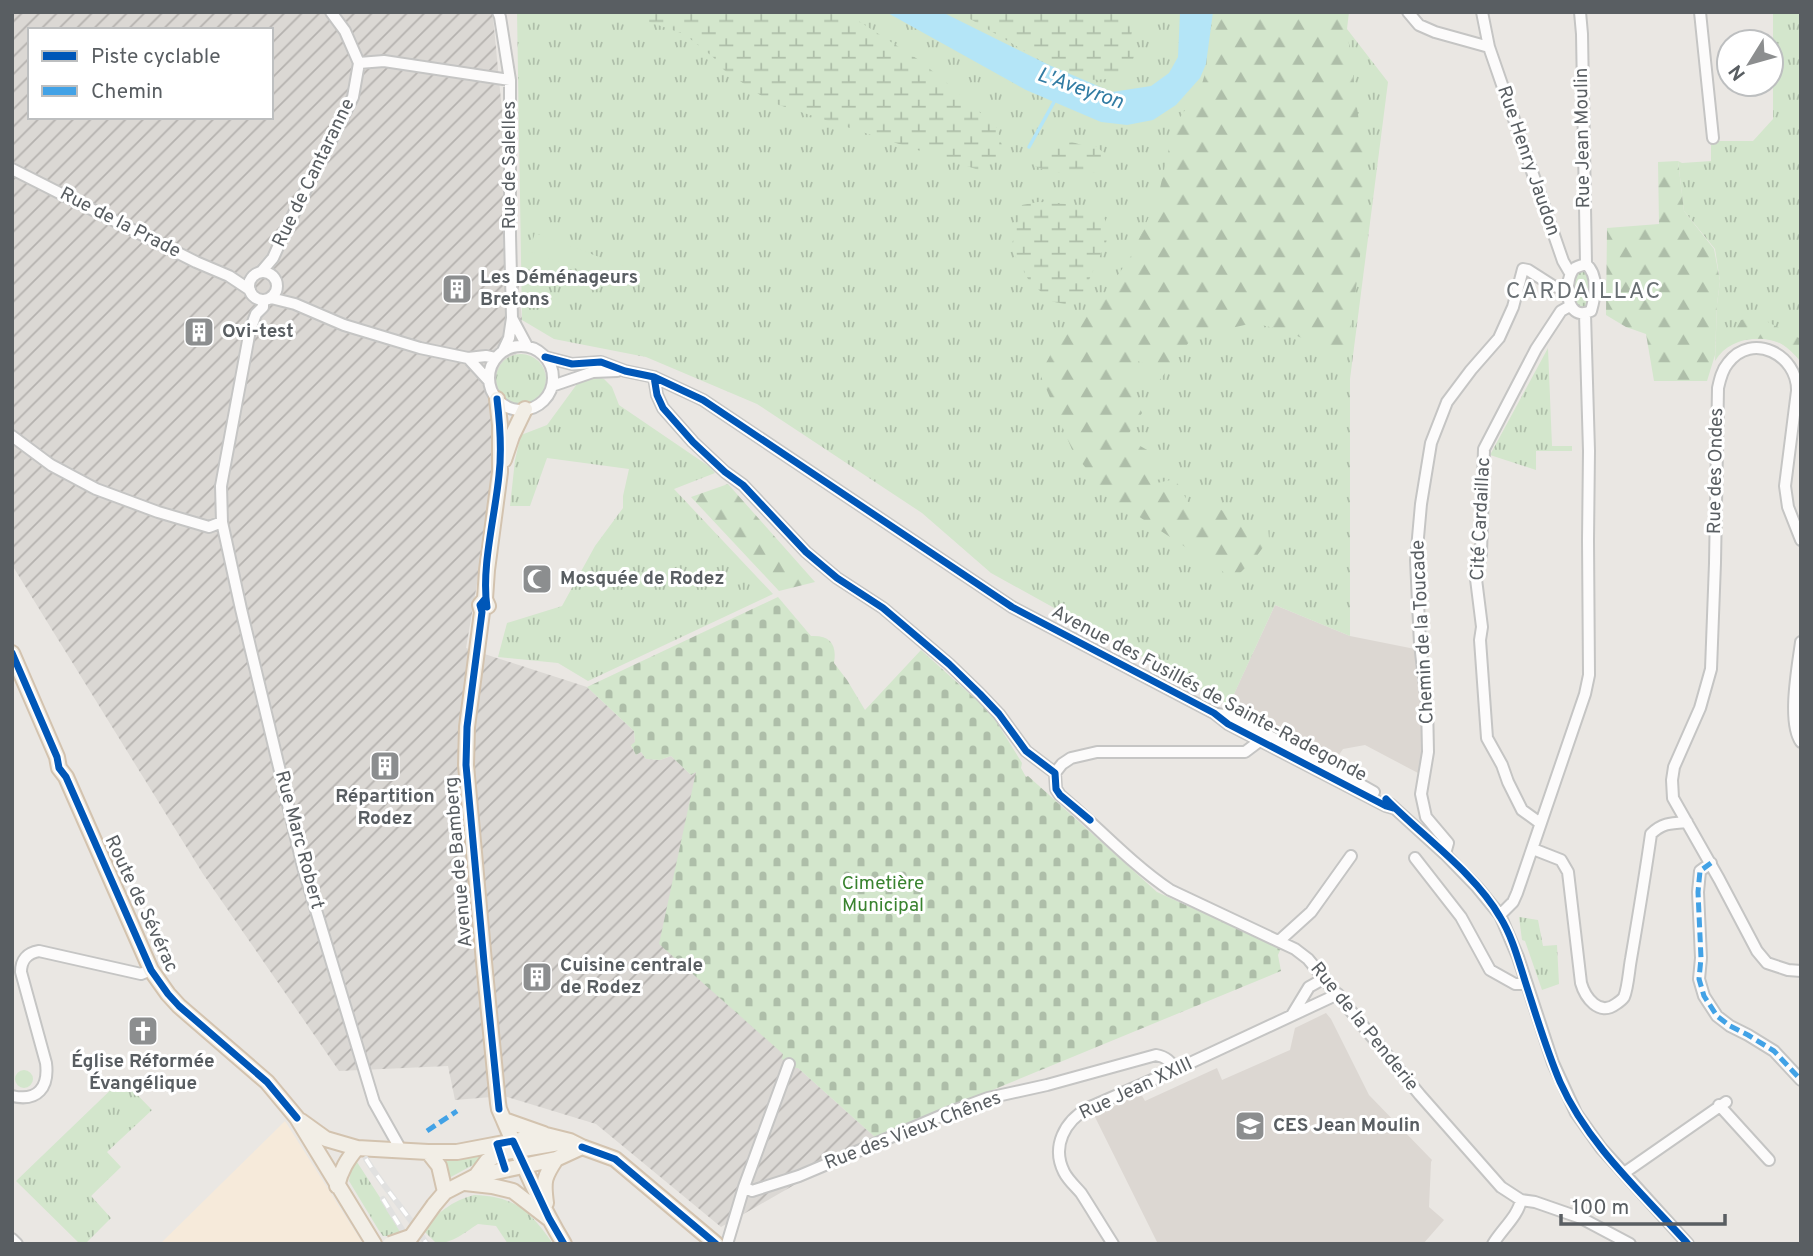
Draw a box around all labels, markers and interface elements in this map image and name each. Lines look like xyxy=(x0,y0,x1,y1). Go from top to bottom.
legend xyxy=(28,28,273,119)
north arrow xyxy=(1715,28,1785,98)
text: Piste cyclable xyxy=(91,44,221,71)
text: N xyxy=(1724,59,1752,85)
water label: L'Aveyron xyxy=(1033,62,1127,117)
street label: Rue Jean Moulin xyxy=(1570,67,1596,209)
text: Chemin xyxy=(91,79,163,106)
street label: Rue Henry Jaudon xyxy=(1491,83,1565,239)
street label: Rue de Cantaranne xyxy=(268,95,360,251)
street label: Rue de Salelles xyxy=(498,101,522,229)
street label: Rue de la Prade xyxy=(55,182,185,264)
place label: Les Déménageurs Bretons xyxy=(480,266,638,312)
building icon: Les Déménageurs Bretons xyxy=(440,272,474,306)
district label: CARDAILLAC xyxy=(1506,278,1662,307)
building icon: Ovi-test xyxy=(182,315,216,349)
place label: Ovi-test xyxy=(222,320,294,344)
street label: Rue des Ondes xyxy=(1703,408,1729,534)
street label: Cité Cardaillac xyxy=(1466,457,1496,581)
street label: Chemin de la Toucade xyxy=(1406,539,1440,725)
mosque icon: Mosquée de Rodez xyxy=(520,562,554,596)
place label: Mosquée de Rodez xyxy=(560,567,724,591)
street label: Avenue des Fusillés de Sainte-Radegonde xyxy=(1047,600,1371,788)
building icon: Répartition Rodez xyxy=(368,749,402,783)
street label: Rue Marc Robert xyxy=(269,768,329,912)
street label: Avenue de Bamberg xyxy=(440,776,478,948)
place label: Répartition Rodez xyxy=(335,785,435,831)
street label: Route de Sévérac xyxy=(99,832,183,976)
park label: Cimetière Municipal xyxy=(842,872,924,918)
place label: Cuisine centrale de Rodez xyxy=(560,954,703,1000)
street label: Rue de la Penderie xyxy=(1305,958,1423,1096)
building icon: Cuisine centrale de Rodez xyxy=(520,960,554,994)
church icon: Église Réformée Évangélique xyxy=(126,1014,160,1048)
place label: Église Réformée Évangélique xyxy=(71,1049,215,1096)
street label: Rue Jean XXIII xyxy=(1076,1052,1196,1126)
street label: Rue des Vieux Chênes xyxy=(821,1086,1005,1176)
school or university icon: CES Jean Moulin xyxy=(1233,1109,1267,1143)
place label: CES Jean Moulin xyxy=(1273,1114,1420,1138)
scale bar xyxy=(1561,1182,1726,1226)
text: 100 m xyxy=(1572,1195,1629,1222)

